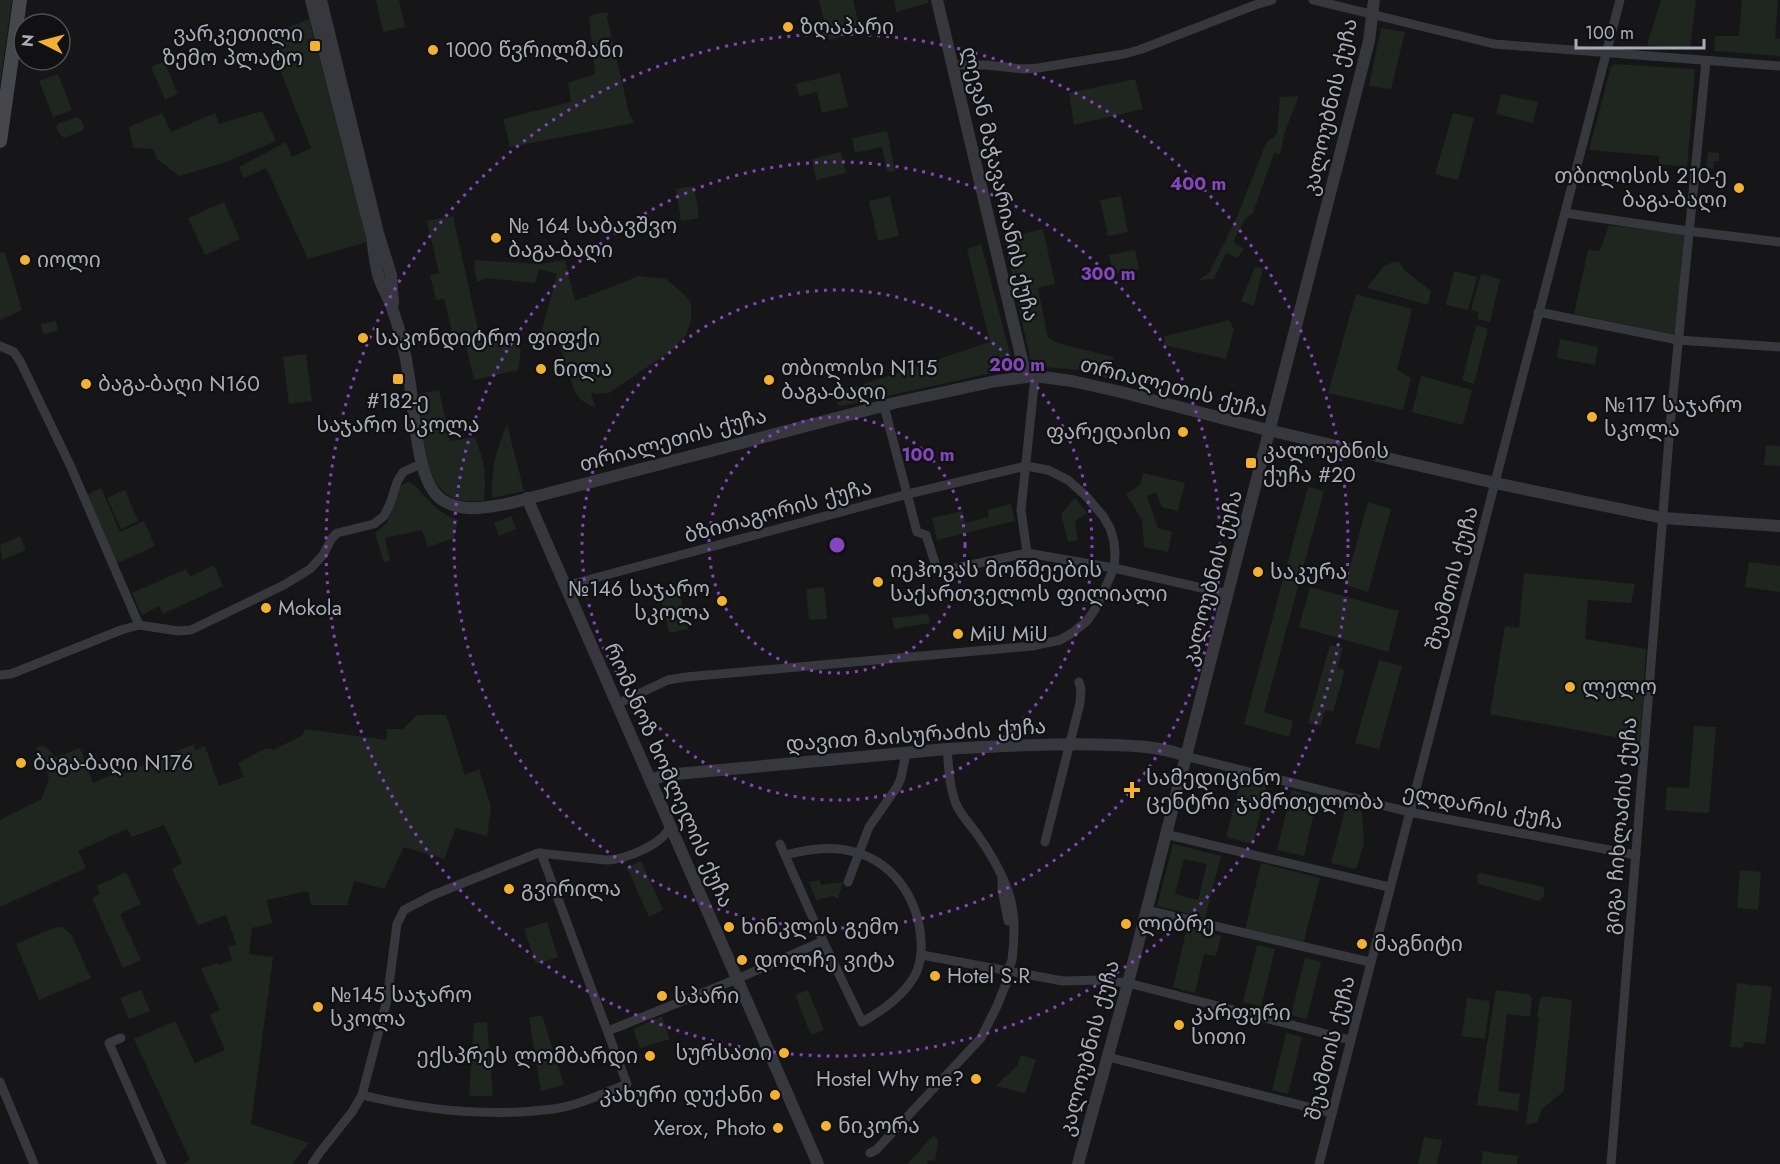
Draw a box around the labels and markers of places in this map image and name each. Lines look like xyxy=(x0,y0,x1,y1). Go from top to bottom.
place label: ზღაპარი xyxy=(800,12,894,42)
place label: ვარკეთილი ზემო პლატო xyxy=(162,19,303,73)
marker: ზღაპარი xyxy=(781,20,795,34)
place label: 1000 წვრილმანი xyxy=(445,35,624,65)
marker: ვარკეთილი ზემო პლატო xyxy=(308,39,322,53)
marker: 1000 წვრილმანი xyxy=(426,43,440,57)
place label: თბილისის 210-ე ბაგა-ბაღი xyxy=(1554,161,1727,215)
marker: თბილისის 210-ე ბაგა-ბაღი xyxy=(1732,181,1746,195)
place label: № 164 საბავშვო ბაგა-ბაღი xyxy=(508,211,677,265)
marker: № 164 საბავშვო ბაგა-ბაღი xyxy=(489,231,503,245)
place label: იოლი xyxy=(37,245,101,275)
marker: იოლი xyxy=(18,253,32,267)
place label: საკონდიტრო ფიფქი xyxy=(375,323,600,353)
marker: საკონდიტრო ფიფქი xyxy=(356,331,370,345)
place label: თბილისი N115 ბაგა-ბაღი xyxy=(781,353,937,407)
place label: ნილა xyxy=(553,354,612,384)
marker: ნილა xyxy=(534,362,548,376)
place label: ბაგა-ბაღი N160 xyxy=(98,369,260,399)
marker: #182-ე საჯარო სკოლა xyxy=(391,372,405,386)
marker: თბილისი N115 ბაგა-ბაღი xyxy=(762,373,776,387)
marker: ბაგა-ბაღი N160 xyxy=(79,377,93,391)
place label: #182-ე საჯარო სკოლა xyxy=(317,386,479,440)
place label: №117 საჯარო სკოლა xyxy=(1604,390,1742,444)
marker: №117 საჯარო სკოლა xyxy=(1585,410,1599,424)
place label: ფარედაისი xyxy=(1046,417,1171,447)
marker: ფარედაისი xyxy=(1176,425,1190,439)
place label: კალოუბნის ქუჩა #20 xyxy=(1263,436,1389,490)
marker: კალოუბნის ქუჩა #20 xyxy=(1244,456,1258,470)
centre of rings xyxy=(827,535,847,555)
place label: იეჰოვას მოწმეების საქართველოს ფილიალი xyxy=(890,555,1168,609)
place label: საკურა xyxy=(1270,557,1347,587)
marker: საკურა xyxy=(1251,565,1265,579)
place label: №146 საჯარო სკოლა xyxy=(568,574,710,628)
marker: იეჰოვას მოწმეების საქართველოს ფილიალი xyxy=(871,575,885,589)
place label: Mokola xyxy=(278,593,342,623)
marker: №146 საჯარო სკოლა xyxy=(715,594,729,608)
marker: Mokola xyxy=(259,601,273,615)
place label: MiU MiU xyxy=(970,619,1048,649)
marker: MiU MiU xyxy=(951,627,965,641)
place label: ლელო xyxy=(1582,672,1657,702)
marker: ლელო xyxy=(1563,680,1577,694)
place label: ბაგა-ბაღი N176 xyxy=(33,748,193,778)
marker: ბაგა-ბაღი N176 xyxy=(14,756,28,770)
place label: სამედიცინო ცენტრი ჯამრთელობა xyxy=(1146,763,1384,817)
marker: სამედიცინო ცენტრი ჯამრთელობა xyxy=(1123,781,1141,799)
place label: გვირილა xyxy=(521,874,621,904)
marker: გვირილა xyxy=(502,882,516,896)
place label: ლიბრე xyxy=(1138,909,1215,939)
place label: ხინკლის გემო xyxy=(741,912,899,942)
marker: ლიბრე xyxy=(1119,917,1133,931)
marker: ხინკლის გემო xyxy=(722,920,736,934)
place label: მაგნიტი xyxy=(1374,929,1463,959)
marker: მაგნიტი xyxy=(1355,937,1369,951)
place label: დოლჩე ვიტა xyxy=(754,945,895,975)
marker: დოლჩე ვიტა xyxy=(735,953,749,967)
place label: Hotel S.R xyxy=(947,961,1030,991)
marker: Hotel S.R xyxy=(928,969,942,983)
place label: №145 საჯარო სკოლა xyxy=(330,980,472,1034)
place label: სპარი xyxy=(674,981,739,1011)
marker: სპარი xyxy=(655,989,669,1003)
place label: კარფური სითი xyxy=(1191,998,1291,1052)
marker: №145 საჯარო სკოლა xyxy=(311,1000,325,1014)
marker: კარფური სითი xyxy=(1172,1018,1186,1032)
place label: სურსათი xyxy=(675,1038,772,1068)
place label: ექსპრეს ლომბარდი xyxy=(417,1041,638,1071)
marker: სურსათი xyxy=(777,1046,791,1060)
marker: ექსპრეს ლომბარდი xyxy=(643,1049,657,1063)
place label: Hostel Why me? xyxy=(816,1064,964,1094)
marker: Hostel Why me? xyxy=(969,1072,983,1086)
place label: კახური დუქანი xyxy=(600,1080,763,1110)
marker: კახური დუქანი xyxy=(768,1088,782,1102)
place label: ნიკორა xyxy=(838,1111,920,1141)
place label: Xerox, Photo xyxy=(653,1113,766,1143)
marker: ნიკორა xyxy=(819,1119,833,1133)
marker: Xerox, Photo xyxy=(771,1121,785,1135)

